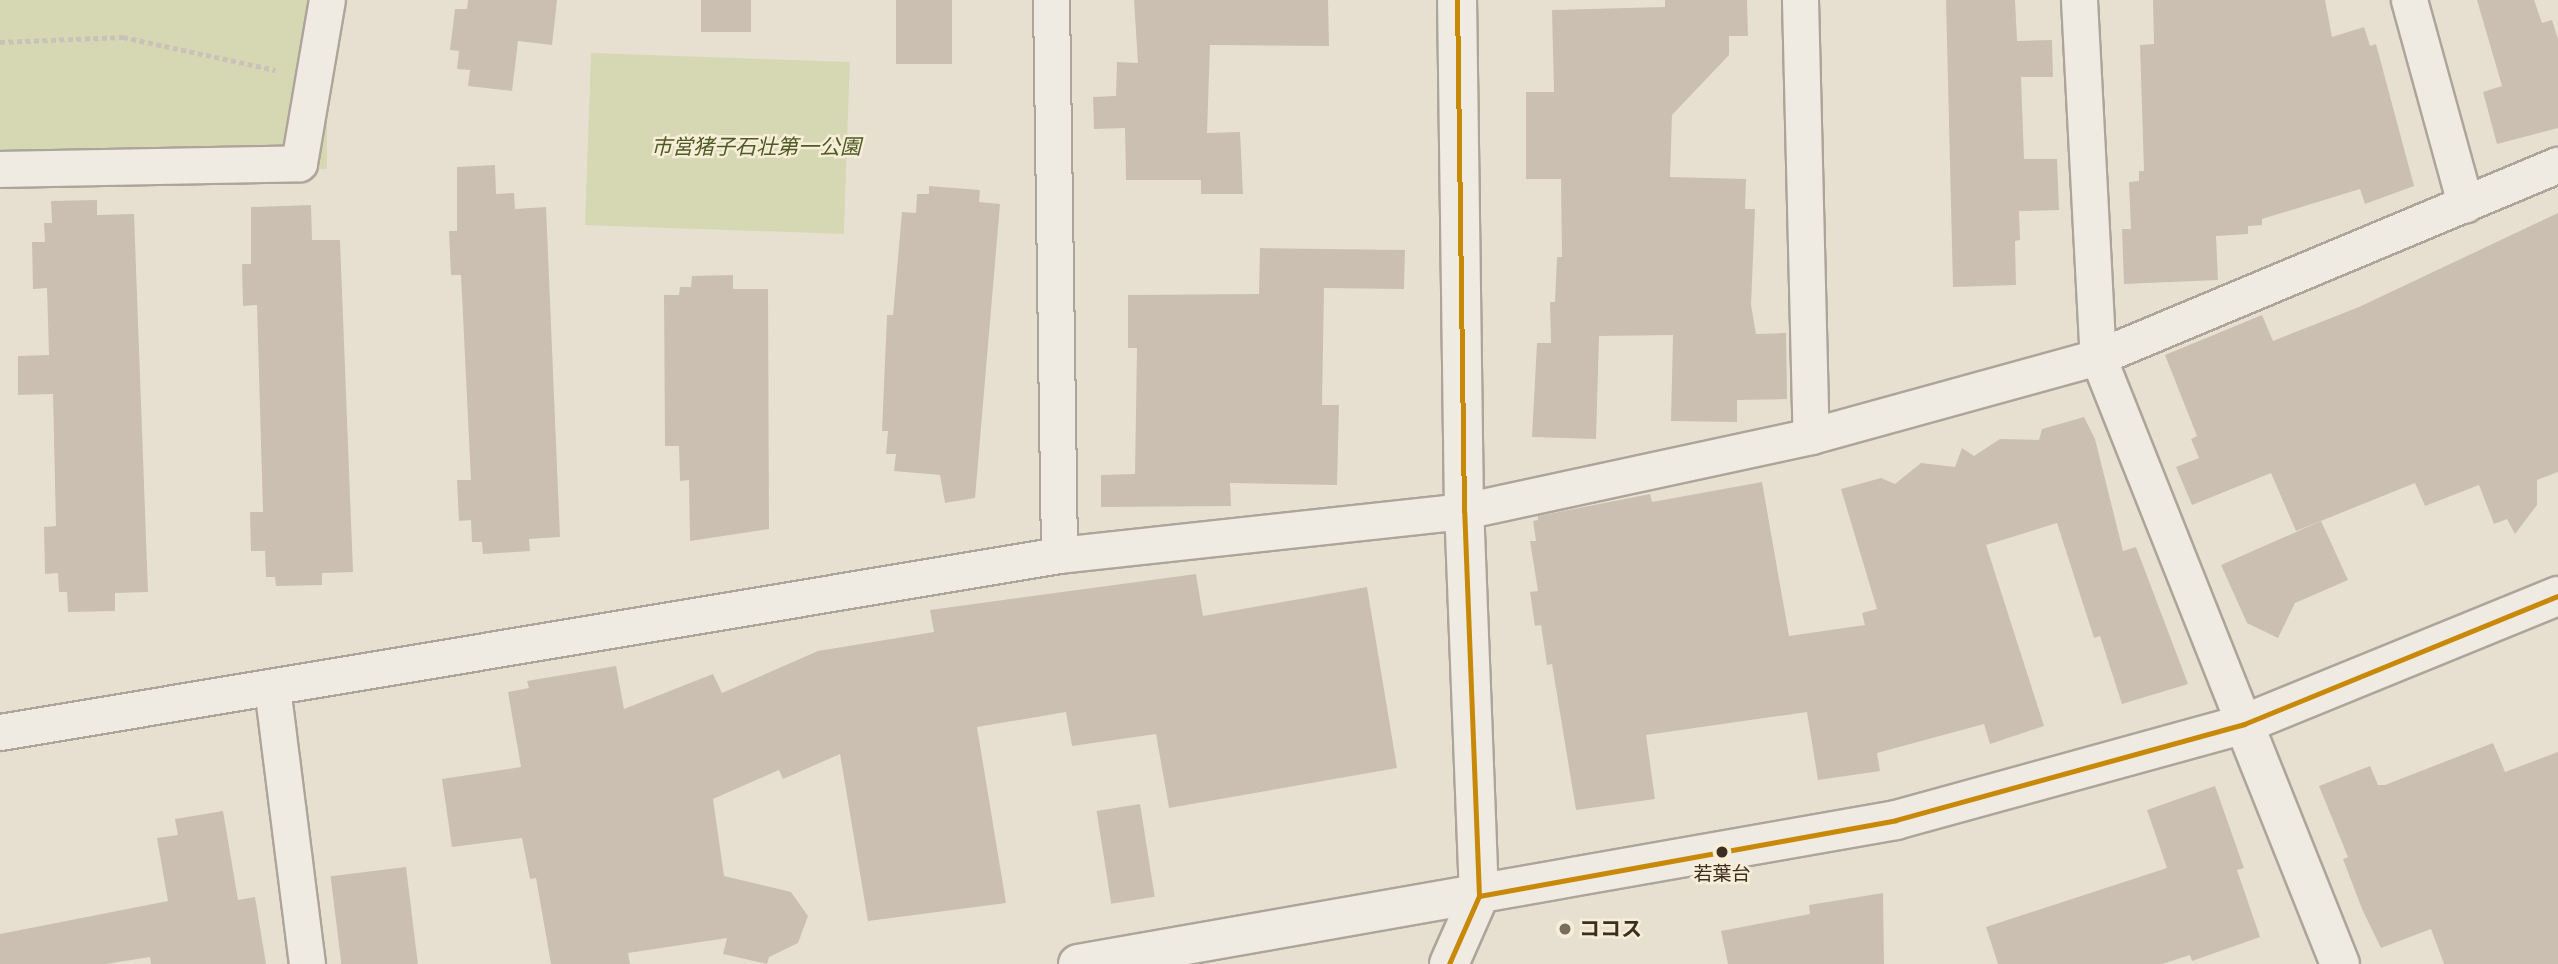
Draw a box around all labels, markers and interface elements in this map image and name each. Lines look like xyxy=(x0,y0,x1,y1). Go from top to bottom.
park label: 市営猪子石壮第一公園 xyxy=(651,134,861,160)
marker: 若葉台 xyxy=(1715,845,1729,859)
place label: 若葉台 xyxy=(1694,863,1750,885)
place label: ココス xyxy=(1579,916,1642,942)
marker: ココス xyxy=(1557,921,1573,937)

